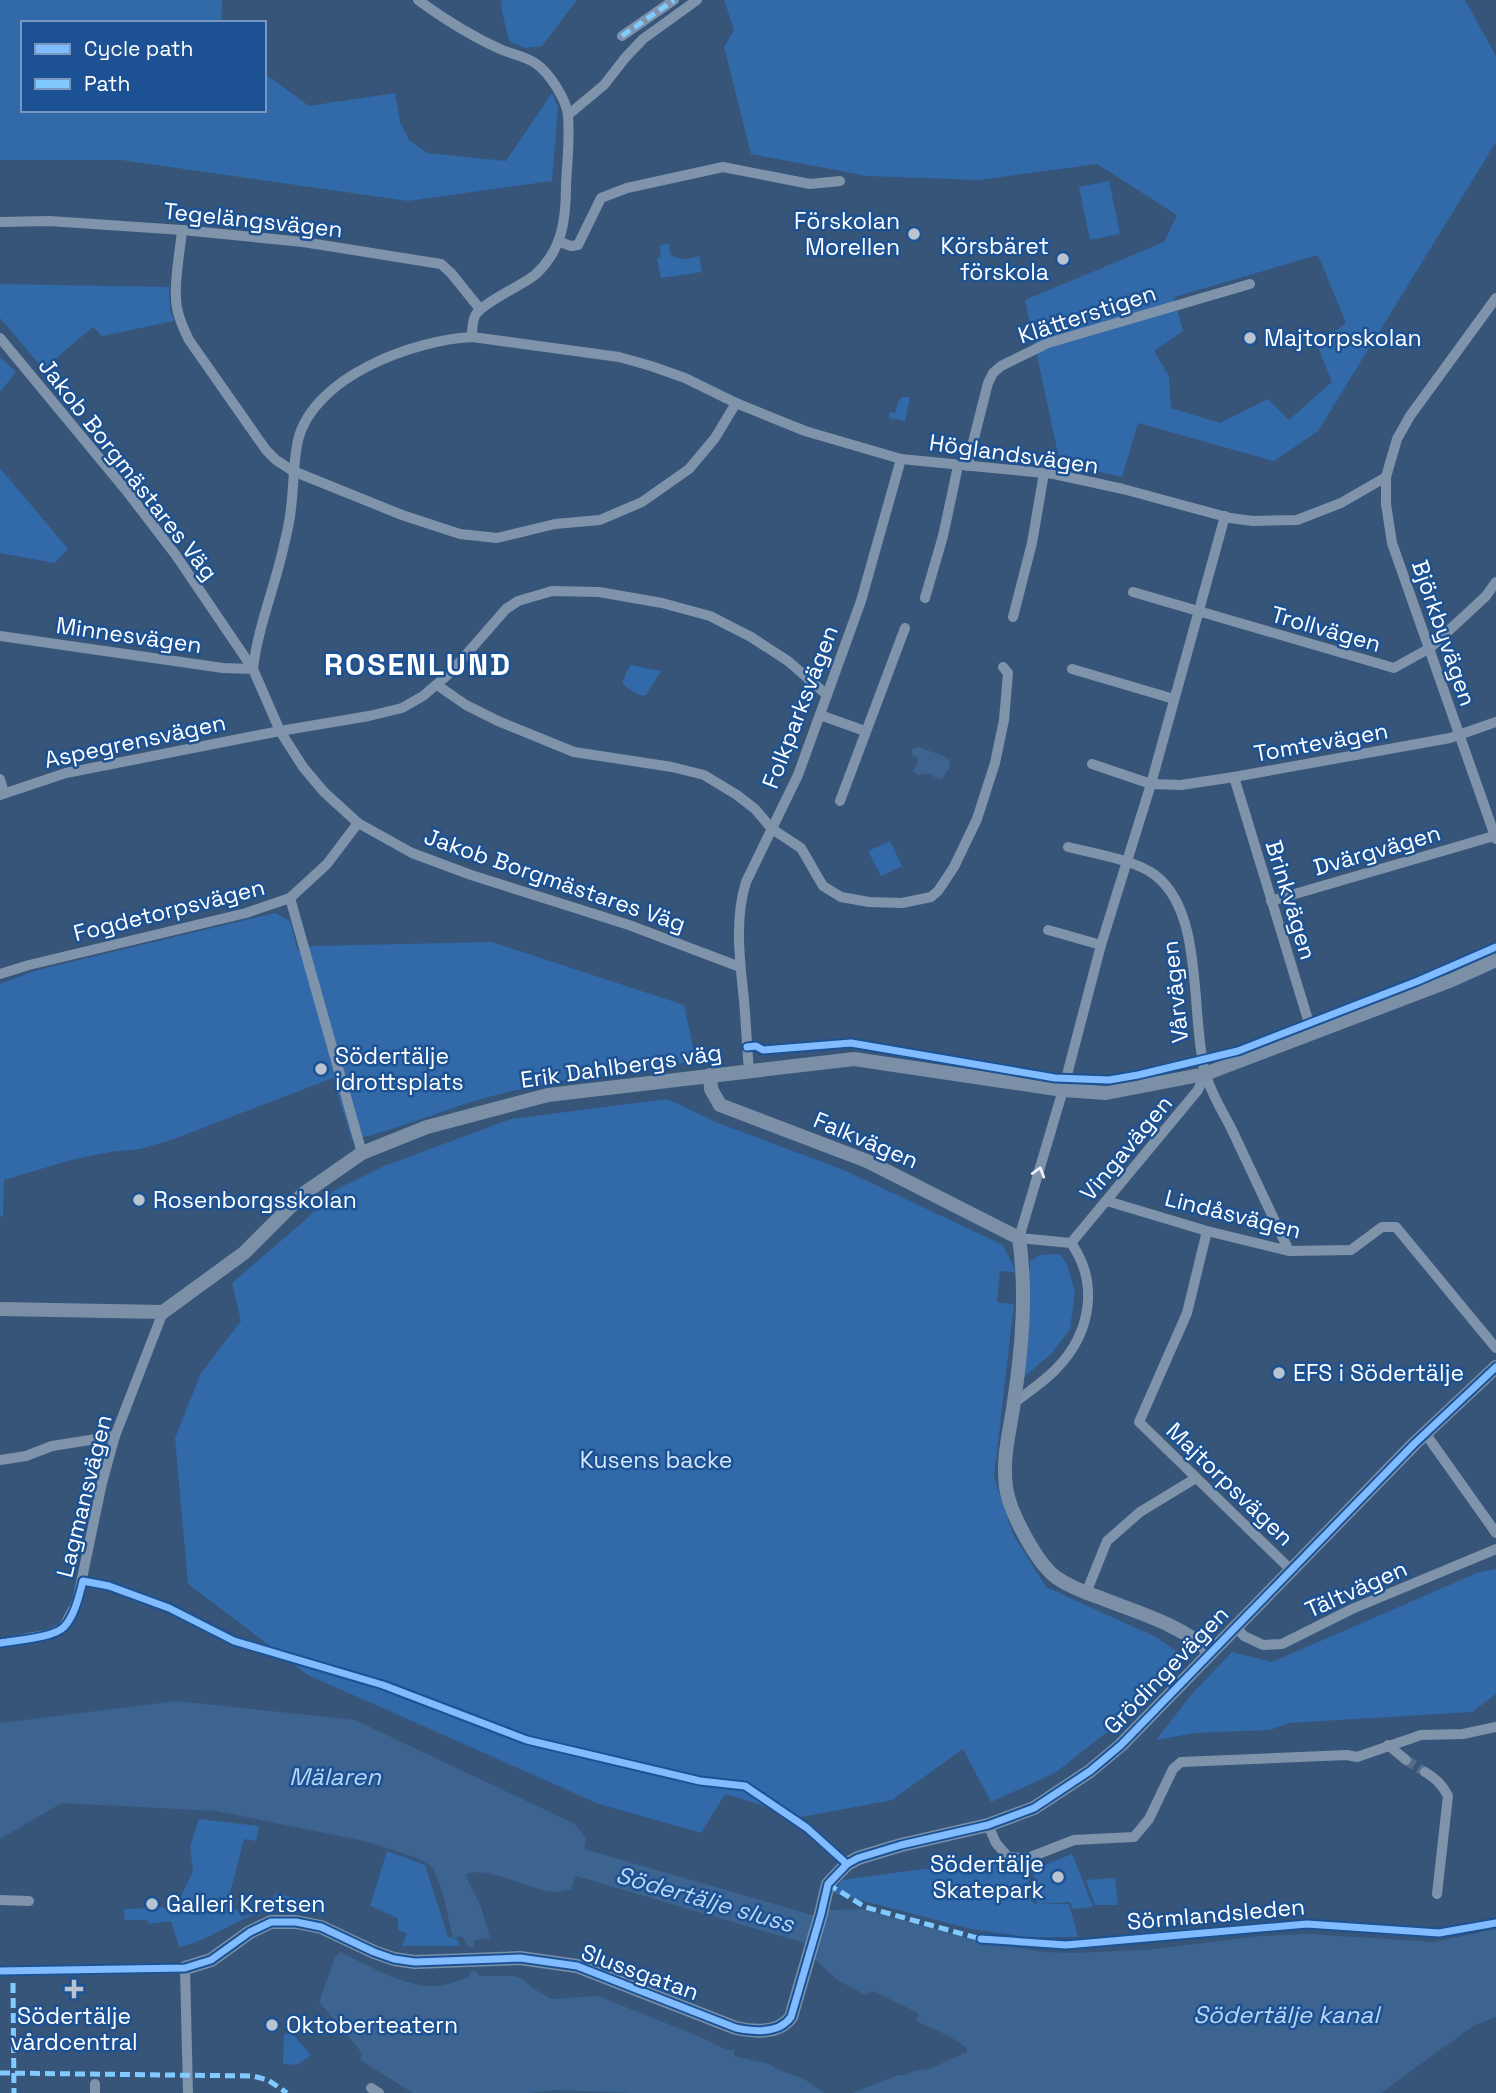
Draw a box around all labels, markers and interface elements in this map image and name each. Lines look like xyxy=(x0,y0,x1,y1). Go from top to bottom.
legend xyxy=(21,21,266,112)
text: Cycle path xyxy=(84,35,193,62)
text: Path xyxy=(84,70,130,97)
street label: Tegelängsvägen xyxy=(162,196,344,244)
place label: Förskolan Morellen xyxy=(794,206,900,262)
marker: Förskolan Morellen xyxy=(906,226,922,242)
place label: Körsbäret förskola xyxy=(941,231,1049,287)
marker: Körsbäret förskola xyxy=(1055,251,1071,267)
street label: Klätterstigen xyxy=(1014,278,1160,350)
place label: Majtorpskolan xyxy=(1264,323,1422,353)
marker: Majtorpskolan xyxy=(1242,330,1258,346)
street label: Jakob Borgmästares Väg xyxy=(32,352,224,586)
street label: Höglandsvägen xyxy=(927,427,1101,481)
street label: Björkbyvägen xyxy=(1405,556,1483,710)
street label: Trollvägen xyxy=(1268,599,1384,659)
street label: Minnesvägen xyxy=(54,610,204,660)
street label: Folkparksvägen xyxy=(755,621,845,793)
district label: ROSENLUND xyxy=(324,645,512,684)
street label: Aspegrensvägen xyxy=(41,707,229,775)
street label: Tomtevägen xyxy=(1252,715,1390,769)
street label: Dvärgvägen xyxy=(1310,818,1444,882)
street label: Jakob Borgmästares Väg xyxy=(420,821,690,939)
street label: Brinkvägen xyxy=(1259,837,1323,963)
street label: Fogdetorpsvägen xyxy=(70,872,268,948)
street label: Vårvägen xyxy=(1155,939,1195,1045)
street label: Erik Dahlbergs väg xyxy=(518,1037,724,1095)
place label: Södertälje idrottsplats xyxy=(335,1041,464,1097)
marker: Södertälje idrottsplats xyxy=(313,1061,329,1077)
street label: Vingavägen xyxy=(1073,1089,1179,1207)
street label: Falkvägen xyxy=(809,1105,923,1175)
one-way arrow xyxy=(1030,1167,1045,1179)
street label: Lindåsvägen xyxy=(1162,1183,1304,1245)
place label: Rosenborgsskolan xyxy=(153,1185,357,1215)
marker: Rosenborgsskolan xyxy=(131,1192,147,1208)
place label: EFS i Södertälje xyxy=(1293,1358,1464,1388)
marker: EFS i Södertälje xyxy=(1271,1365,1287,1381)
street label: Lagmansvägen xyxy=(49,1412,119,1580)
street label: Majtorpsvägen xyxy=(1160,1416,1300,1552)
park label: Kusens backe xyxy=(580,1445,732,1475)
street label: Tältvägen xyxy=(1300,1553,1412,1625)
street label: Grödingevägen xyxy=(1097,1599,1235,1741)
water label: Mälaren xyxy=(289,1761,382,1792)
place label: Södertälje Skatepark xyxy=(930,1849,1044,1905)
water label: Södertälje sluss xyxy=(612,1859,799,1940)
marker: Södertälje Skatepark xyxy=(1050,1869,1066,1885)
place label: Galleri Kretsen xyxy=(166,1889,325,1919)
street label: Sörmlandsleden xyxy=(1126,1891,1306,1937)
marker: Galleri Kretsen xyxy=(144,1896,160,1912)
street label: Slussgatan xyxy=(577,1937,703,2007)
marker: Södertälje vårdcentral xyxy=(64,1979,84,1999)
water label: Södertälje kanal xyxy=(1193,1999,1382,2030)
place label: Södertälje vårdcentral xyxy=(10,2001,138,2057)
place label: Oktoberteatern xyxy=(286,2010,458,2040)
marker: Oktoberteatern xyxy=(264,2017,280,2033)

